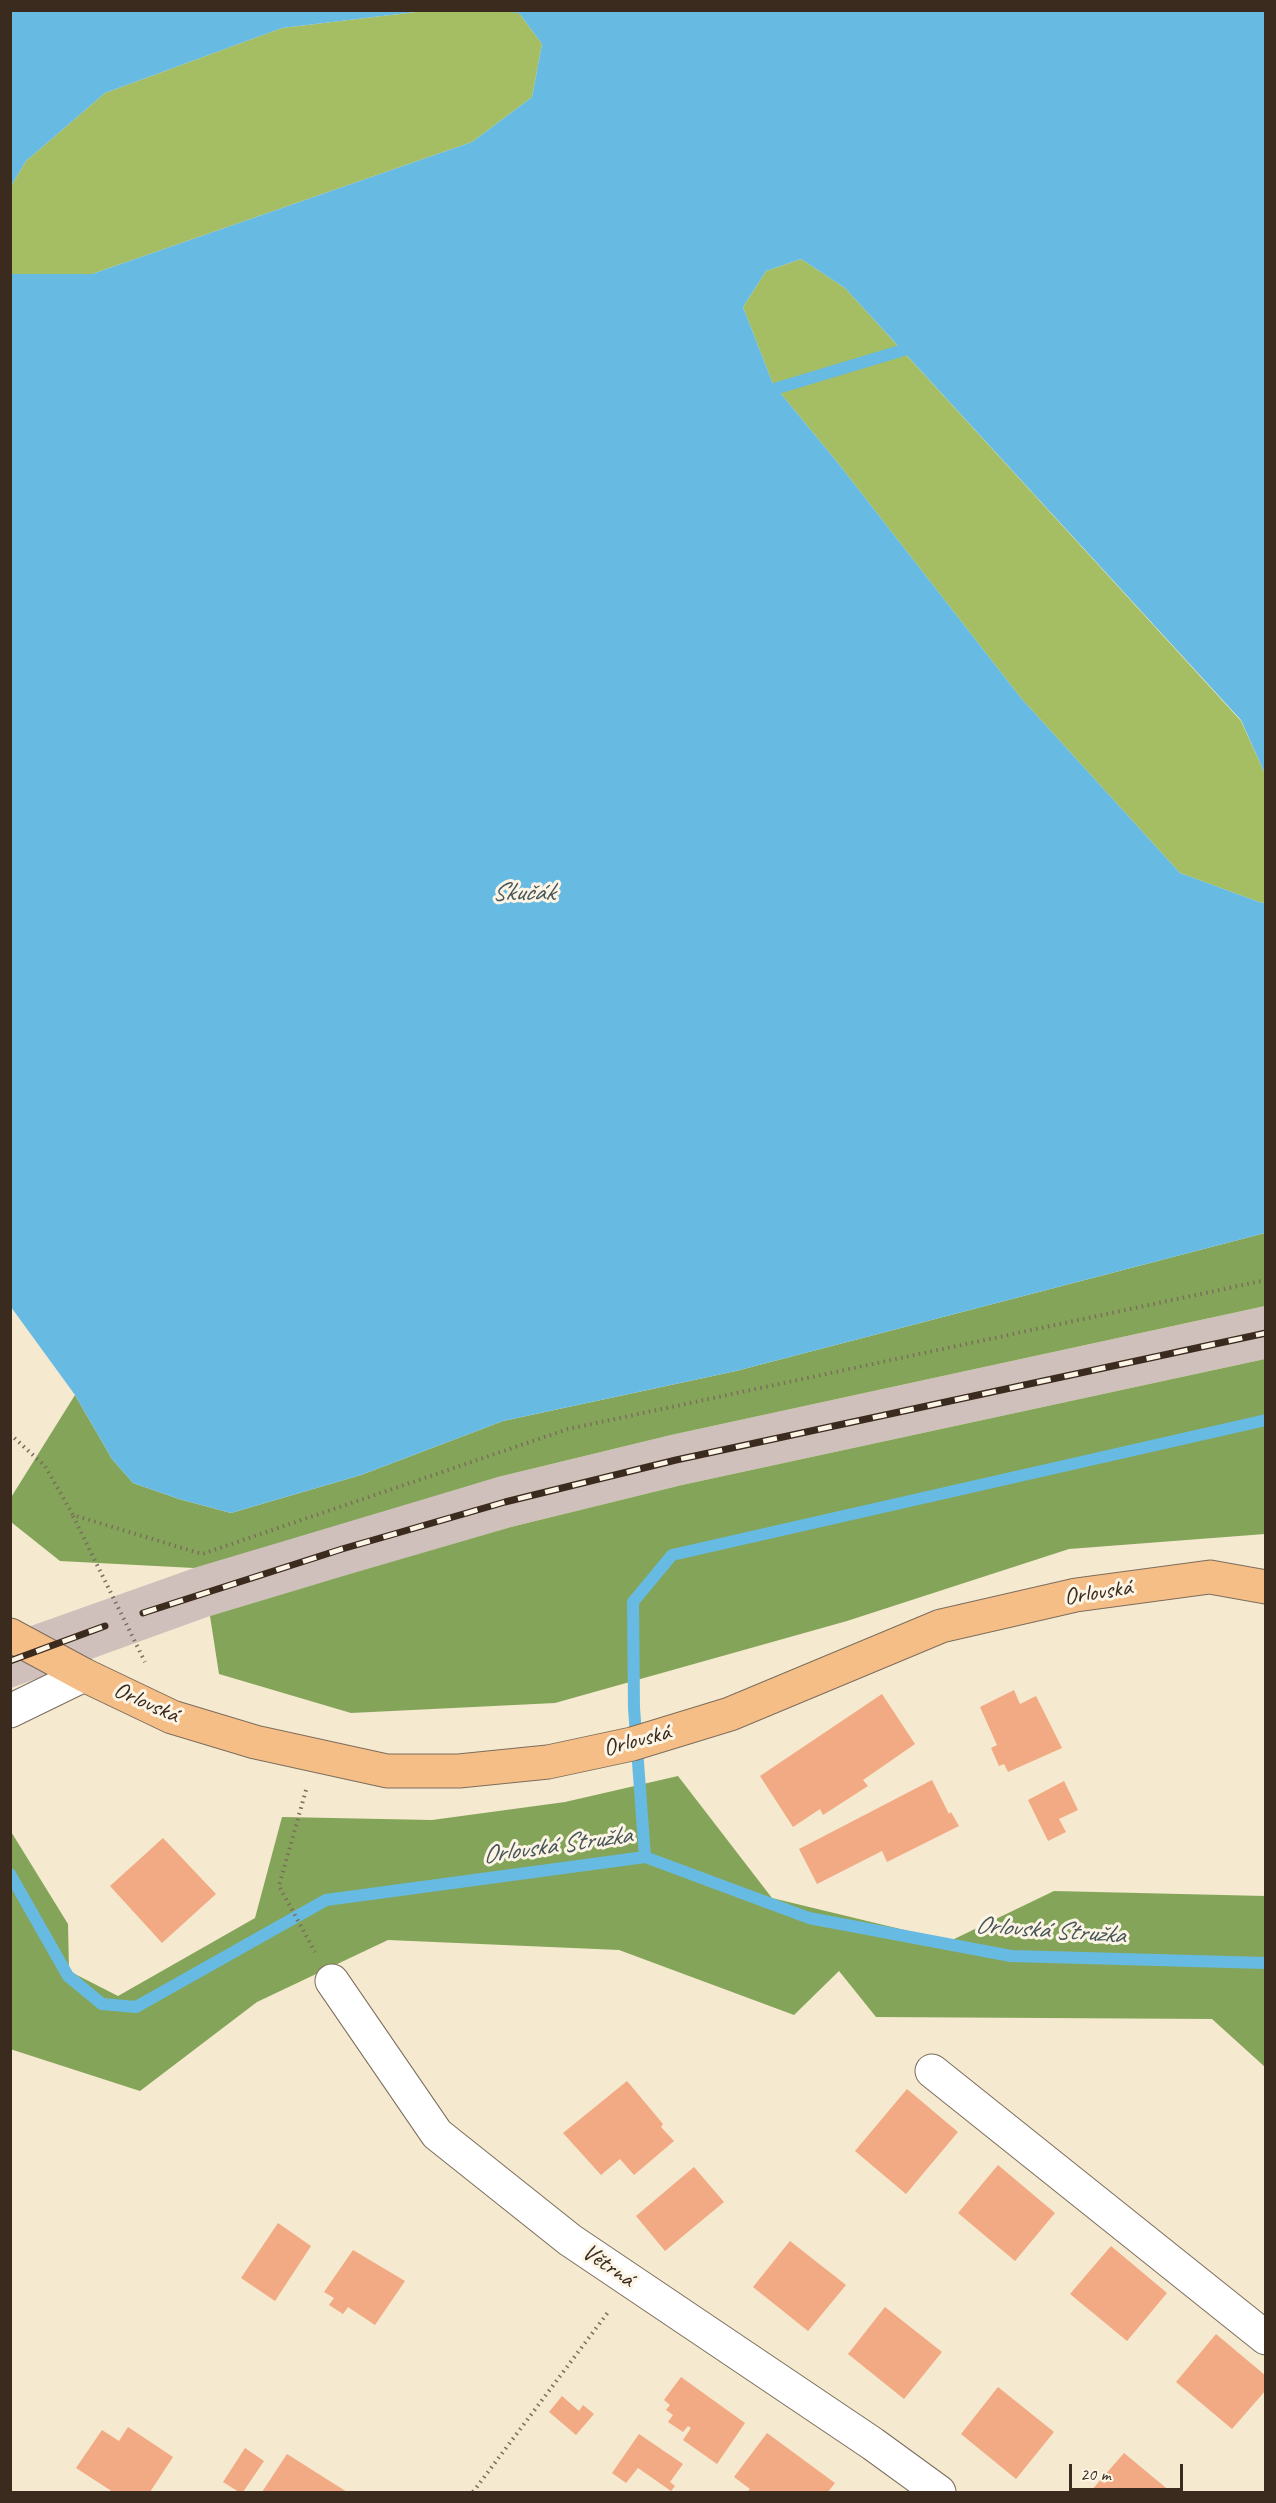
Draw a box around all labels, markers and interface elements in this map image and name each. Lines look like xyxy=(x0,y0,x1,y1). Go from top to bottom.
water label: Skučák xyxy=(492,877,554,909)
street label: Orlovská xyxy=(1062,1573,1134,1613)
street label: Orlovská xyxy=(109,1676,183,1730)
street label: Orlovská xyxy=(600,1718,674,1764)
water label: Orlovská Stružka xyxy=(480,1820,634,1872)
water label: Orlovská Stružka xyxy=(974,1910,1126,1952)
street label: Větrná xyxy=(576,2238,640,2294)
scale bar xyxy=(1072,2452,1186,2490)
text: 20 m xyxy=(1080,2463,1111,2485)

